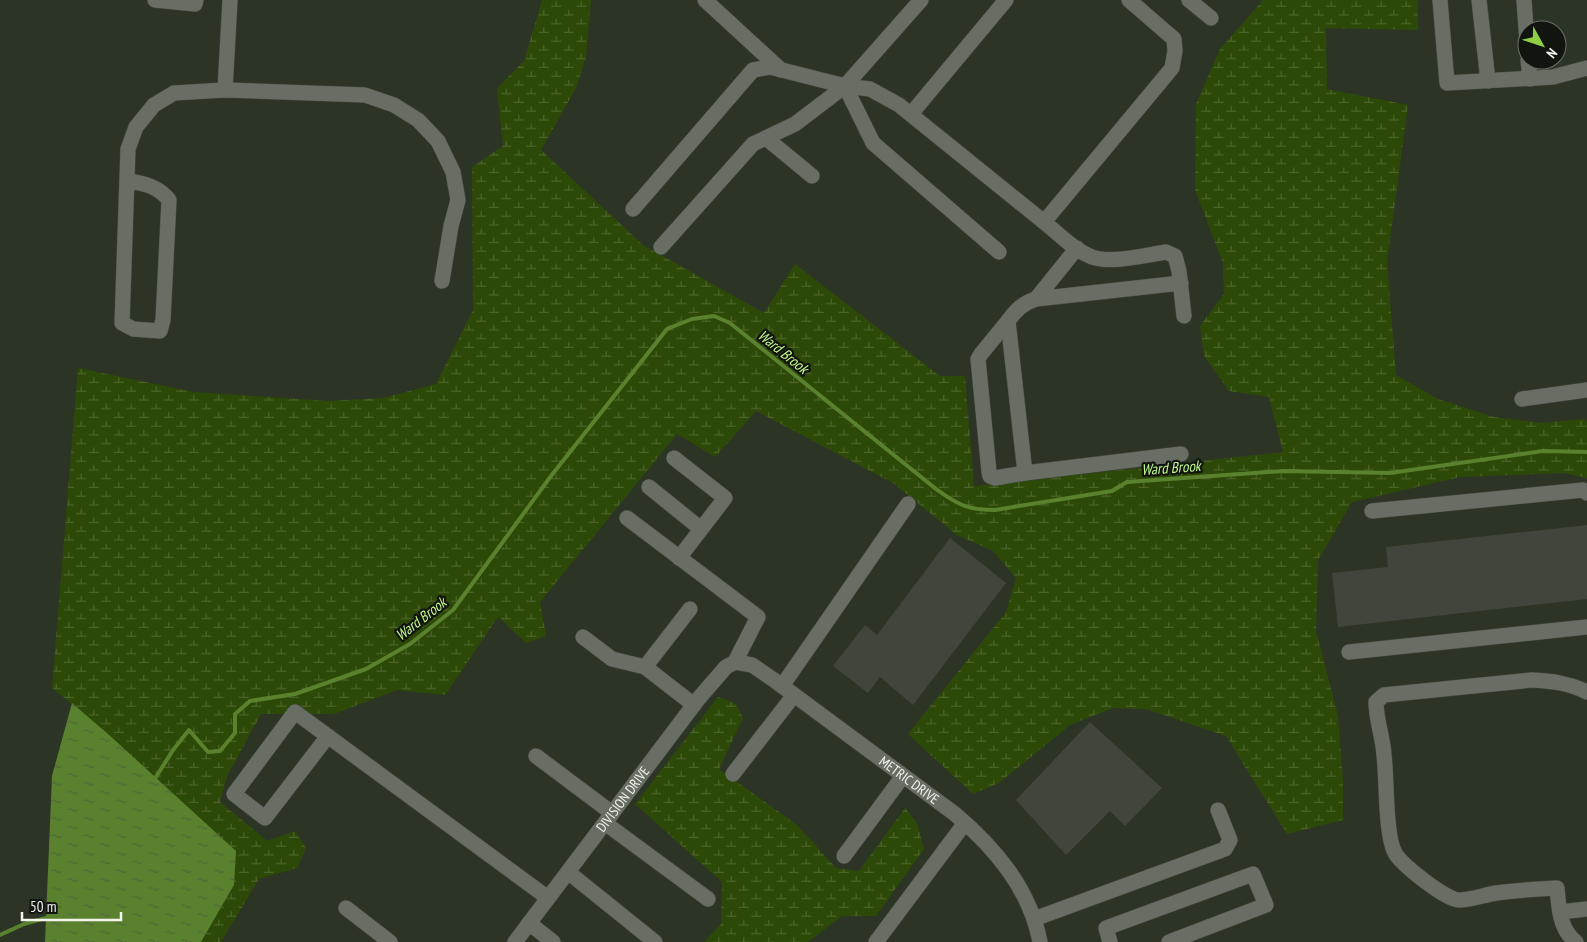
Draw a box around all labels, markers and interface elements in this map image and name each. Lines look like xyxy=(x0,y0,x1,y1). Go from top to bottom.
north arrow xyxy=(1517,20,1567,70)
text: N xyxy=(1543,45,1561,62)
water label: Ward Brook xyxy=(754,326,814,379)
water label: Ward Brook xyxy=(1141,456,1203,479)
water label: Ward Brook xyxy=(391,592,452,644)
street label: METRIC DRIVE xyxy=(876,752,943,808)
street label: DIVISION DRIVE xyxy=(592,763,653,836)
scale bar xyxy=(22,890,121,922)
text: 50 m xyxy=(30,897,56,916)

